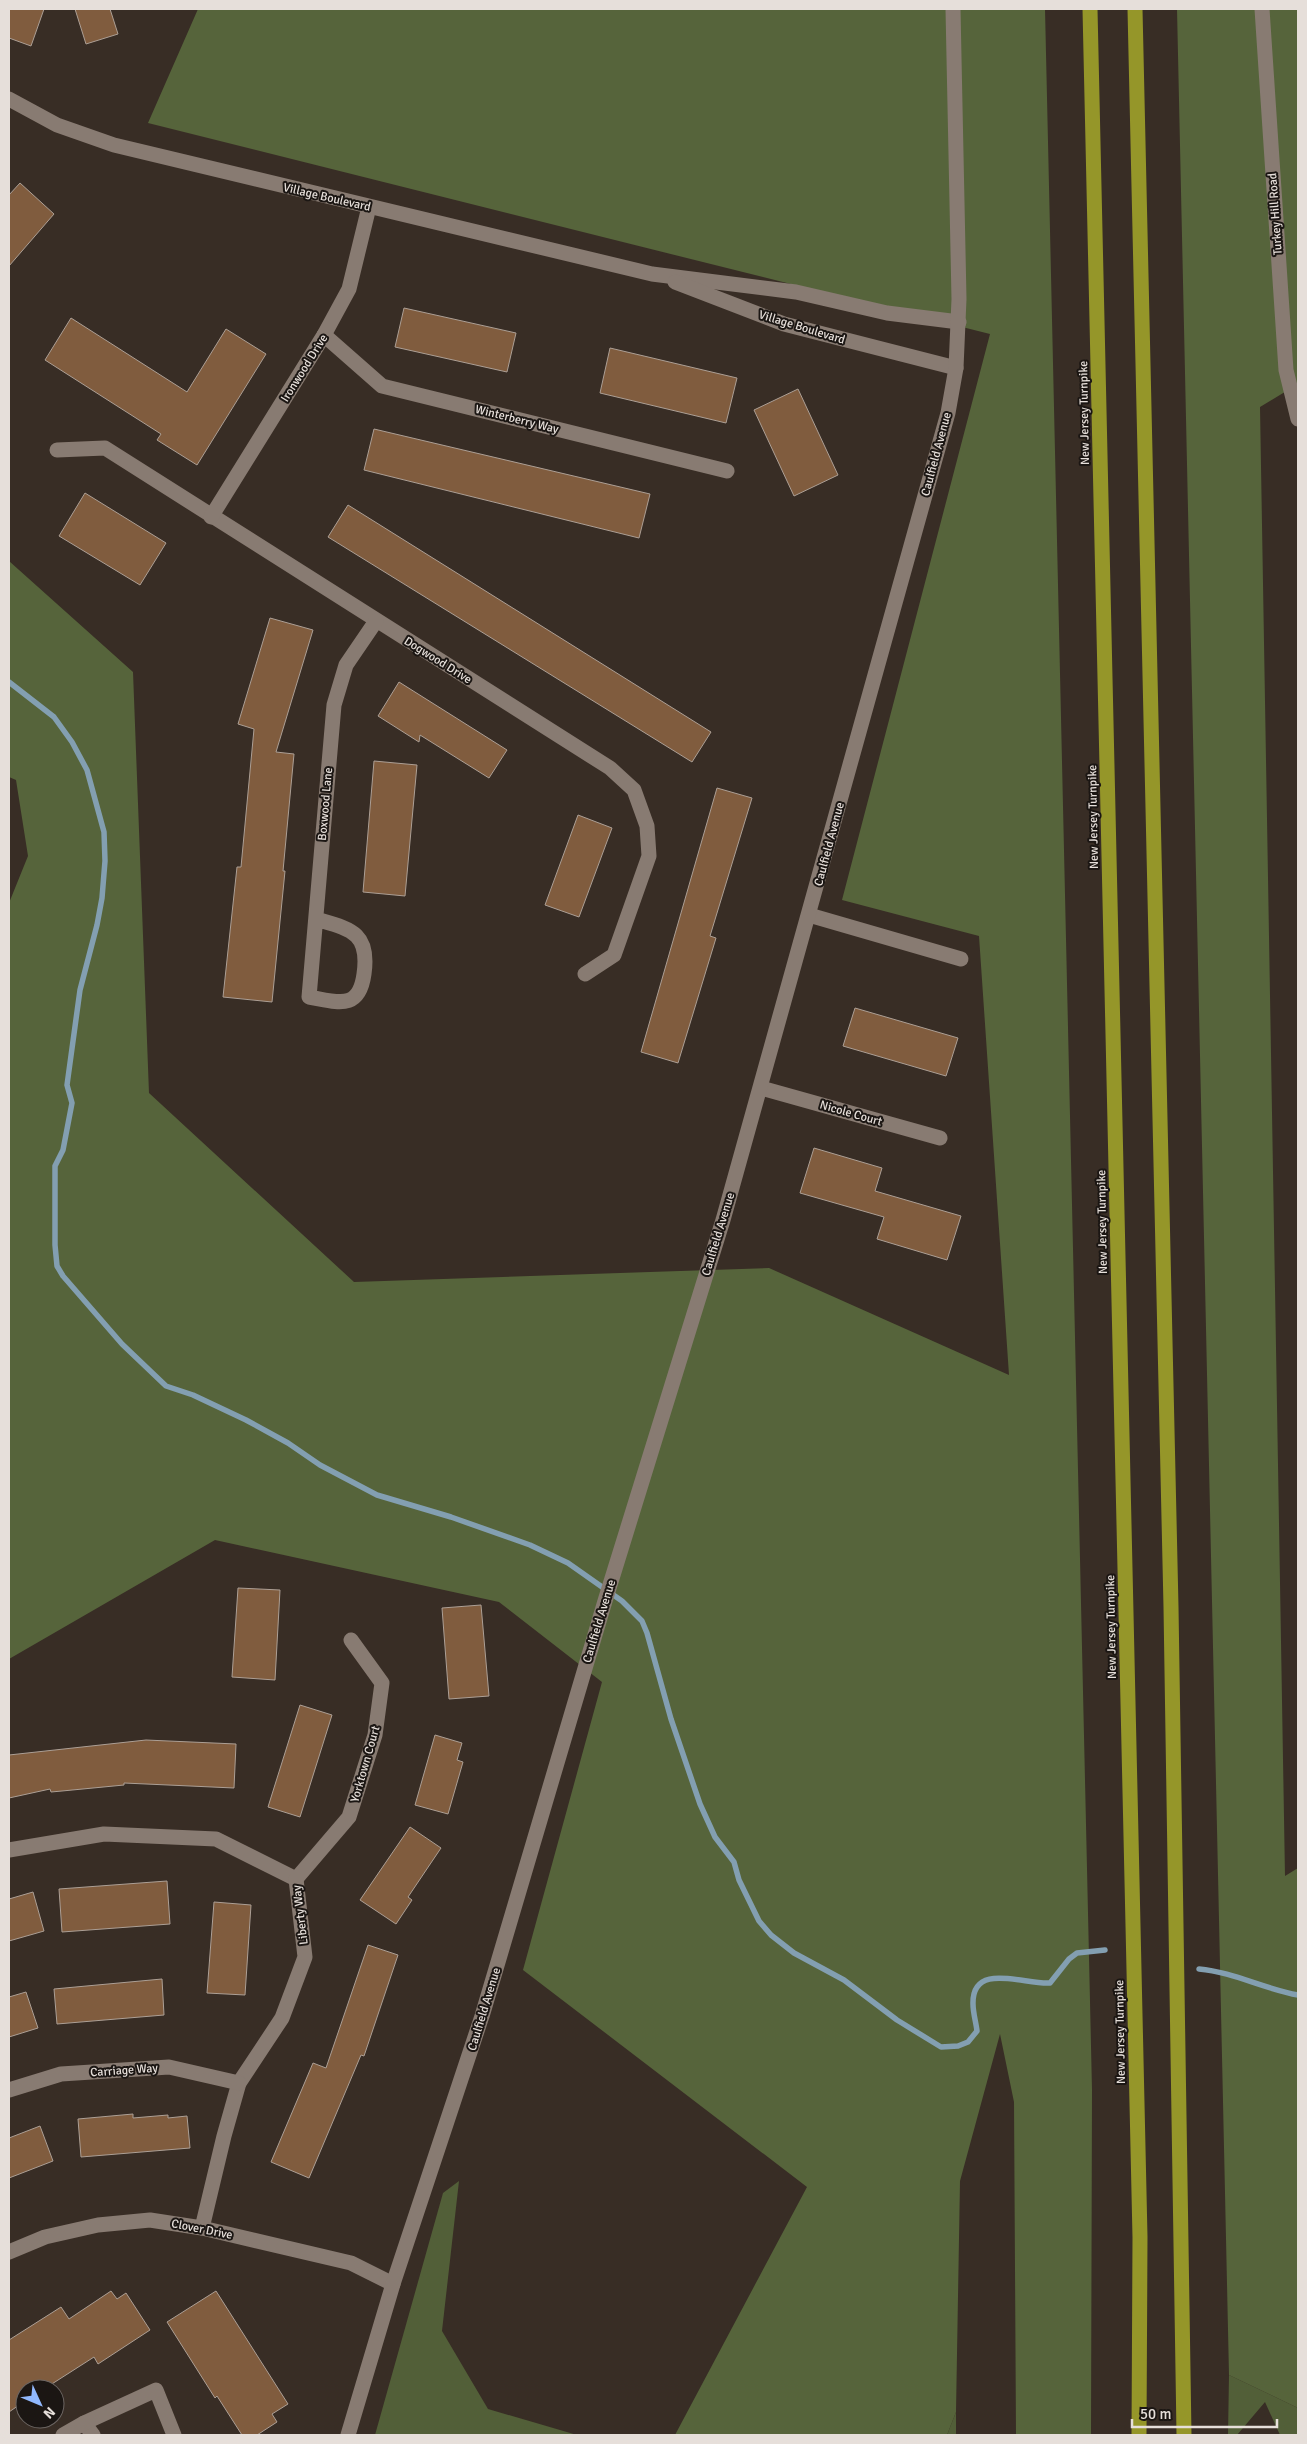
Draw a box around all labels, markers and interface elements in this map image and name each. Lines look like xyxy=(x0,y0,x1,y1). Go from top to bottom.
street label: Turkey Hill Road xyxy=(1265,172,1286,256)
street label: Village Boulevard xyxy=(282,180,372,215)
street label: Village Boulevard xyxy=(757,307,847,348)
street label: Ironwood Drive xyxy=(278,332,331,405)
street label: New Jersey Turnpike xyxy=(1076,361,1093,465)
street label: Winterberry Way xyxy=(474,402,561,437)
street label: Caulfield Avenue xyxy=(918,411,955,498)
street label: Dogwood Drive xyxy=(401,634,474,687)
street label: New Jersey Turnpike xyxy=(1085,765,1102,869)
street label: Boxwood Lane xyxy=(315,767,336,841)
street label: Caulfield Avenue xyxy=(811,801,848,888)
street label: Nicole Court xyxy=(818,1097,884,1130)
street label: New Jersey Turnpike xyxy=(1094,1170,1111,1274)
street label: Caulfield Avenue xyxy=(699,1191,738,1278)
street label: New Jersey Turnpike xyxy=(1103,1575,1120,1679)
street label: Caulfield Avenue xyxy=(580,1578,619,1665)
street label: Yorktown Court xyxy=(347,1724,384,1804)
street label: Liberty Way xyxy=(289,1884,312,1946)
street label: Caulfield Avenue xyxy=(465,1966,504,2053)
street label: New Jersey Turnpike xyxy=(1112,1980,1129,2084)
street label: Carriage Way xyxy=(90,2061,159,2080)
street label: Clover Drive xyxy=(170,2216,234,2243)
north arrow xyxy=(15,2379,65,2429)
scale bar xyxy=(1132,2396,1277,2428)
text: N xyxy=(39,2403,58,2422)
text: 50 m xyxy=(1140,2405,1171,2423)

